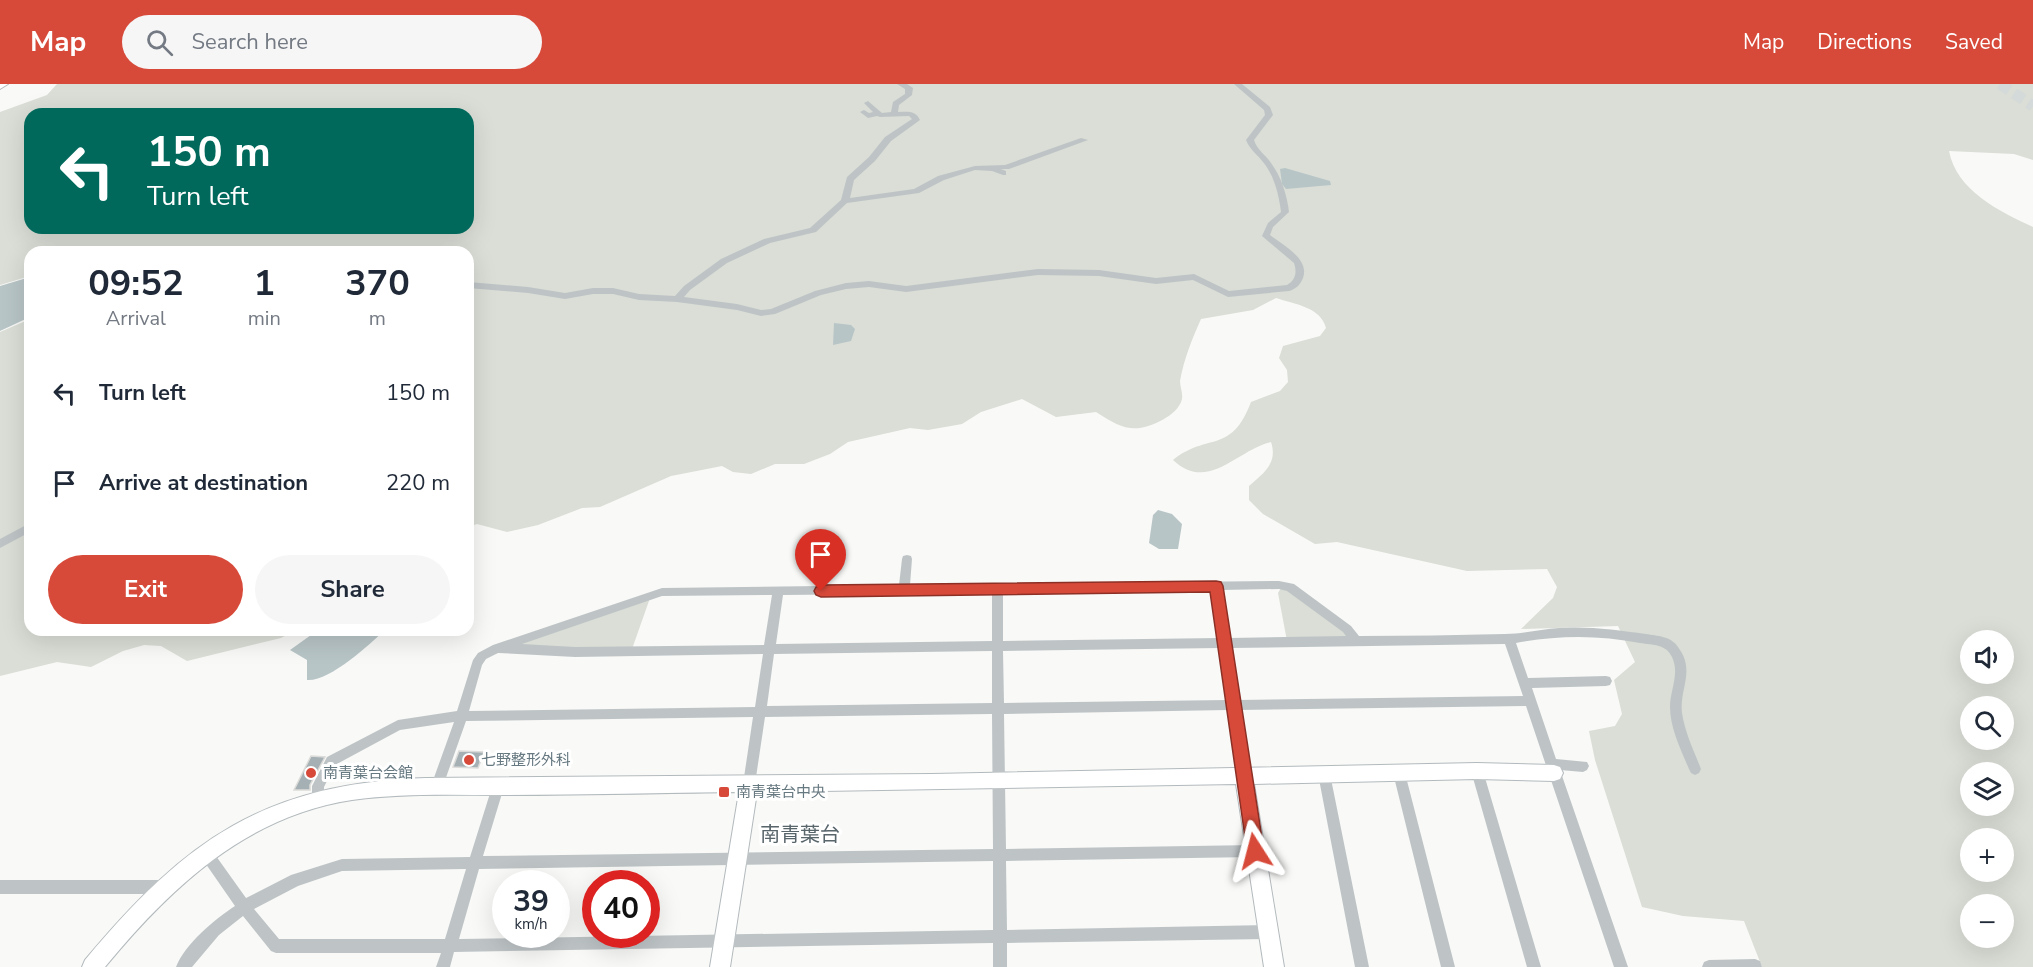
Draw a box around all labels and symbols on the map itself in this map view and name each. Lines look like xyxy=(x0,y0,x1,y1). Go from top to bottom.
pin xyxy=(795,529,846,591)
place label: 七野整形外科 xyxy=(481,750,571,770)
marker: 七野整形外科 xyxy=(462,753,476,767)
place label: 南青葉台会館 xyxy=(323,763,413,783)
marker: 南青葉台会館 xyxy=(304,766,318,780)
place label: 南青葉台中央 xyxy=(736,782,826,802)
marker: 南青葉台中央 xyxy=(717,785,731,799)
position arrow xyxy=(1223,819,1287,883)
district label: 南青葉台 xyxy=(760,821,840,848)
speed limit sign: 40 xyxy=(582,870,660,948)

